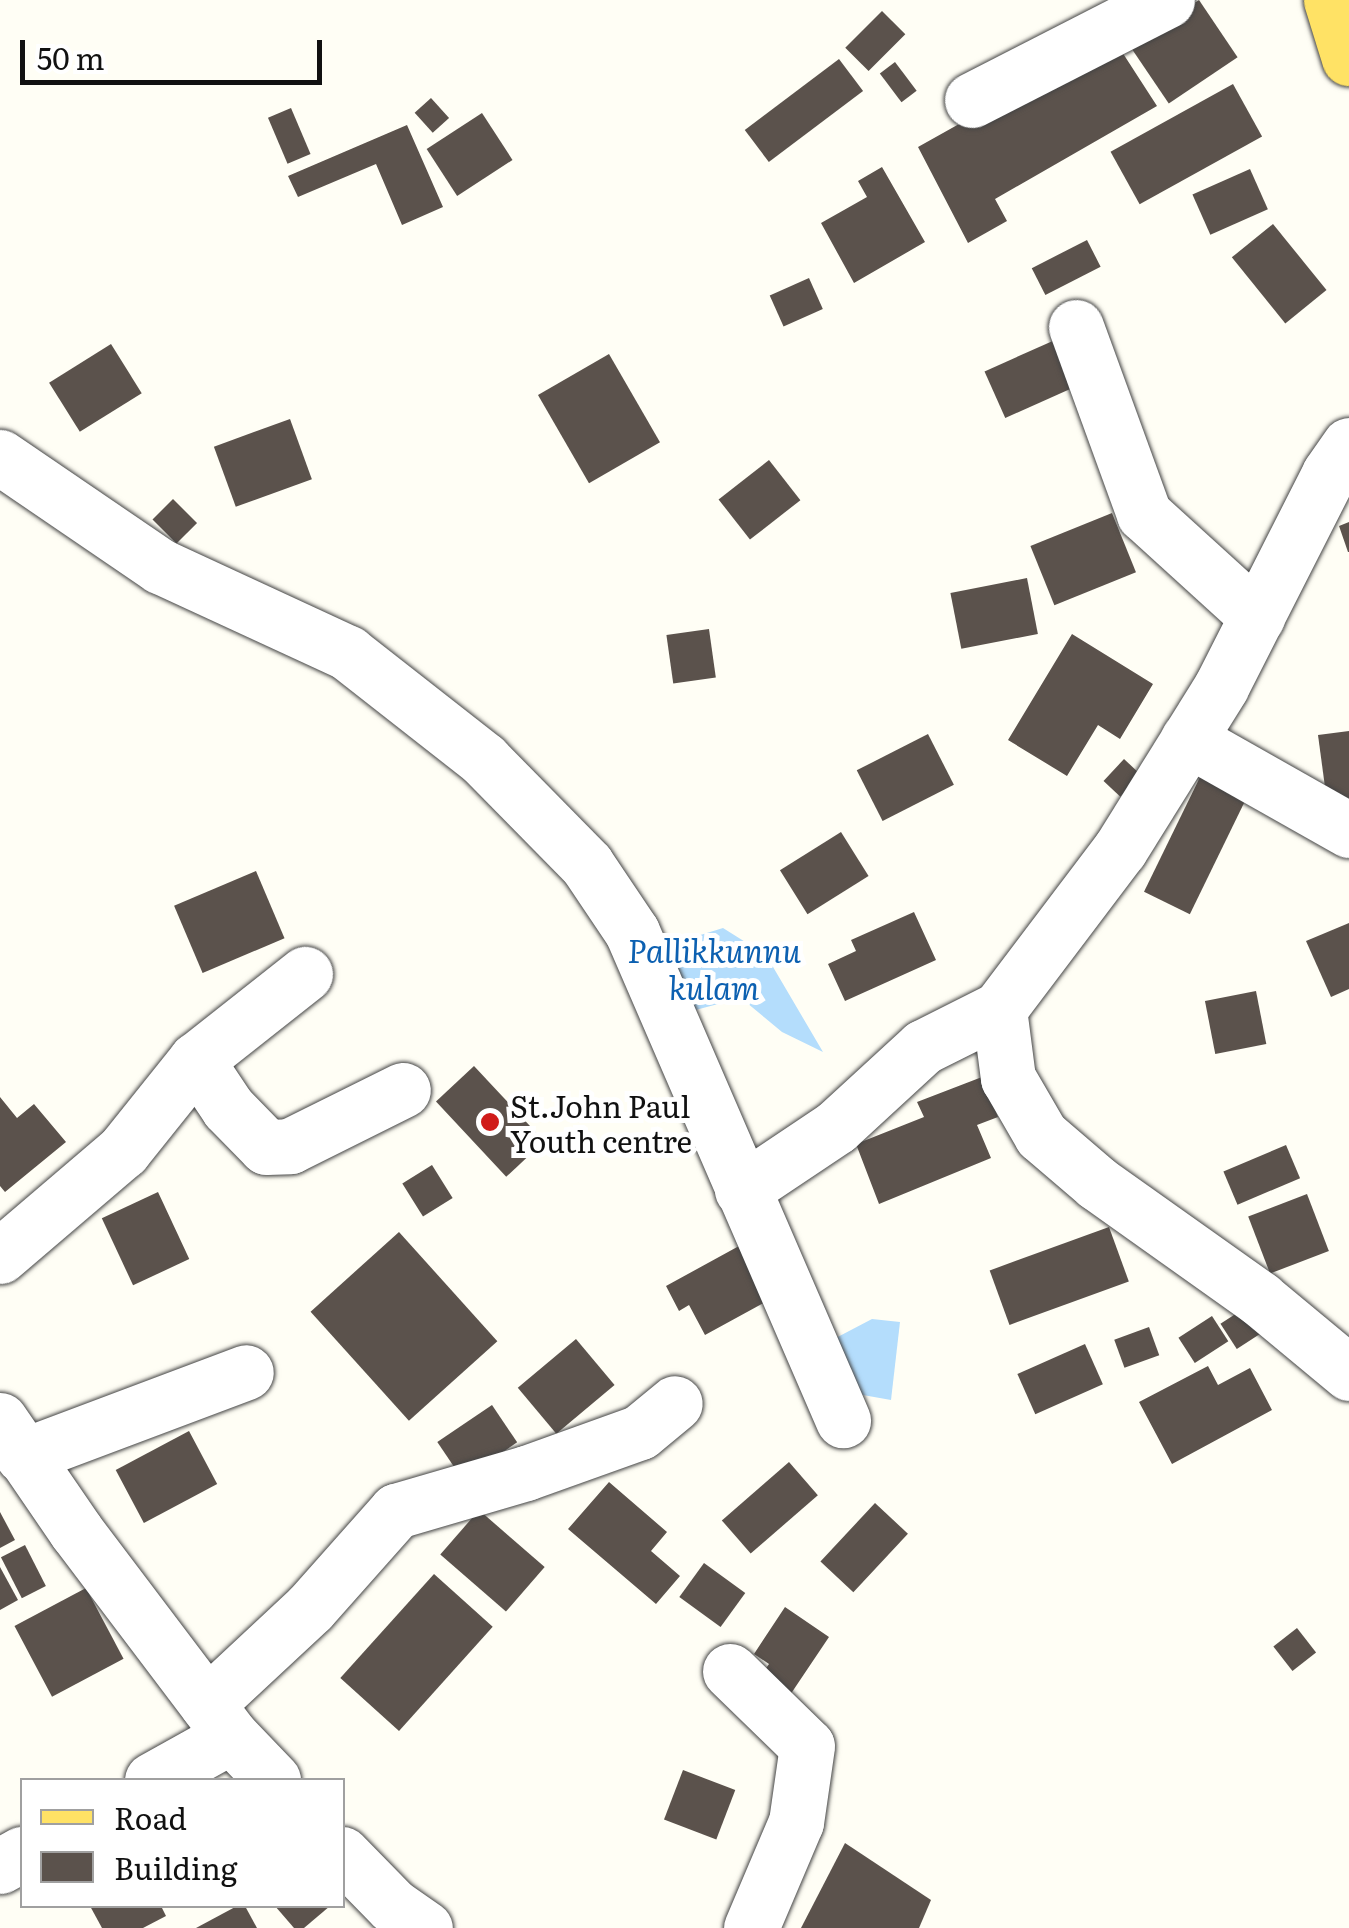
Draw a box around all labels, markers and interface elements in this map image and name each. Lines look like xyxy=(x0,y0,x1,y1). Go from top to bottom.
scale bar xyxy=(25,20,328,82)
text: 50 m xyxy=(37,35,105,79)
water label: Pallikkunnu kulam xyxy=(627,931,801,1006)
place label: St.John Paul Youth centre xyxy=(510,1087,692,1158)
marker: St.John Paul Youth centre xyxy=(479,1111,501,1133)
legend xyxy=(20,1778,345,1908)
text: Road xyxy=(114,1795,187,1839)
text: Building xyxy=(114,1845,238,1889)

